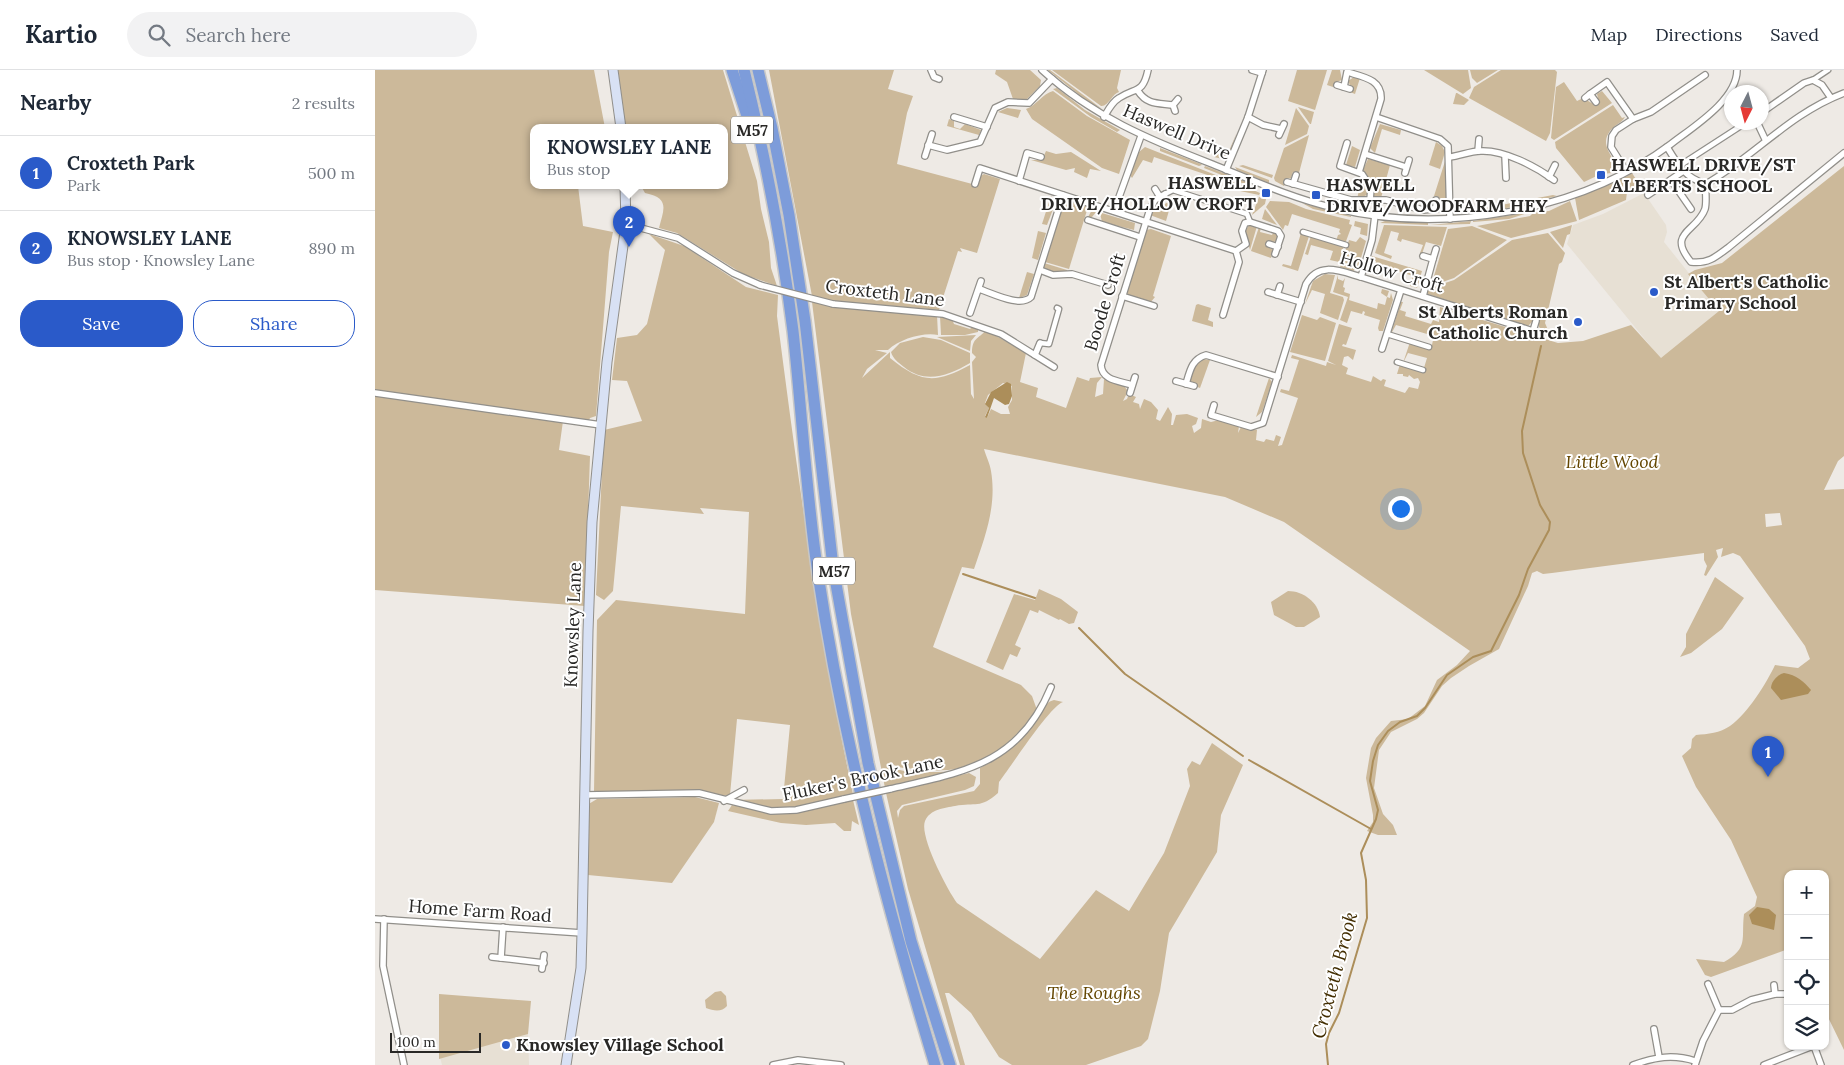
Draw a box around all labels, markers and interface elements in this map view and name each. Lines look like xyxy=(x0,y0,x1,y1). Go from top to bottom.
search box xyxy=(127,12,477,57)
text: Kartio xyxy=(25,19,97,50)
icon: search xyxy=(145,21,173,49)
text: Search here xyxy=(185,23,291,47)
text: Map xyxy=(1591,23,1627,46)
text: Directions xyxy=(1655,23,1742,46)
text: Saved xyxy=(1770,23,1819,46)
north arrow xyxy=(1724,85,1769,130)
text: Nearby xyxy=(20,89,91,116)
text: 2 results xyxy=(292,93,355,113)
street label: Haswell Drive xyxy=(1120,98,1235,165)
road number: M57 xyxy=(731,116,773,144)
popup xyxy=(530,124,728,189)
text: KNOWSLEY LANE xyxy=(547,135,711,159)
text: Croxteth Park xyxy=(67,151,195,175)
place label: HASWELL DRIVE/ST ALBERTS SCHOOL xyxy=(1611,153,1796,197)
text: Bus stop xyxy=(547,159,610,179)
text: 1 xyxy=(33,163,39,183)
text: 500 m xyxy=(308,163,355,183)
marker: HASWELL DRIVE/ST ALBERTS SCHOOL xyxy=(1595,169,1607,181)
place label: HASWELL DRIVE/HOLLOW CROFT xyxy=(1041,171,1256,215)
place label: HASWELL DRIVE/WOODFARM HEY xyxy=(1326,173,1547,217)
text: Park xyxy=(67,175,100,195)
marker: HASWELL DRIVE/HOLLOW CROFT xyxy=(1260,187,1272,199)
marker: HASWELL DRIVE/WOODFARM HEY xyxy=(1310,189,1322,201)
pin: 2 xyxy=(613,206,645,247)
text: KNOWSLEY LANE xyxy=(67,226,232,250)
text: 2 xyxy=(32,238,40,258)
text: 890 m xyxy=(308,238,355,258)
street label: Hollow Croft xyxy=(1337,246,1447,297)
text: Bus stop · Knowsley Lane xyxy=(67,250,255,270)
street label: Boode Croft xyxy=(1079,250,1130,354)
place label: St Albert's Catholic Primary School xyxy=(1664,270,1829,314)
street label: Croxteth Lane xyxy=(824,274,946,311)
marker: St Albert's Catholic Primary School xyxy=(1648,286,1660,298)
button: Save xyxy=(20,300,183,347)
button: Share xyxy=(193,300,355,347)
place label: St Alberts Roman Catholic Church xyxy=(1418,300,1569,344)
marker: St Alberts Roman Catholic Church xyxy=(1572,316,1584,328)
park label: Little Wood xyxy=(1565,450,1659,473)
your location xyxy=(1388,496,1414,522)
road number: M57 xyxy=(813,558,855,584)
street label: Knowsley Lane xyxy=(559,561,586,688)
pin: 1 xyxy=(1752,736,1784,777)
street label: Fluker's Brook Lane xyxy=(780,749,946,806)
map controls xyxy=(1784,870,1829,1050)
button: + xyxy=(1784,870,1829,915)
street label: Home Farm Road xyxy=(408,894,553,927)
water label: Croxteth Brook xyxy=(1306,909,1362,1041)
button: − xyxy=(1784,915,1829,960)
button: locate xyxy=(1784,960,1829,1005)
park label: The Roughs xyxy=(1047,981,1141,1004)
button: layers xyxy=(1784,1005,1829,1050)
scale bar xyxy=(390,1030,481,1053)
text: 100 m xyxy=(397,1033,436,1051)
place label: Knowsley Village School xyxy=(516,1033,724,1056)
marker: Knowsley Village School xyxy=(500,1039,512,1051)

